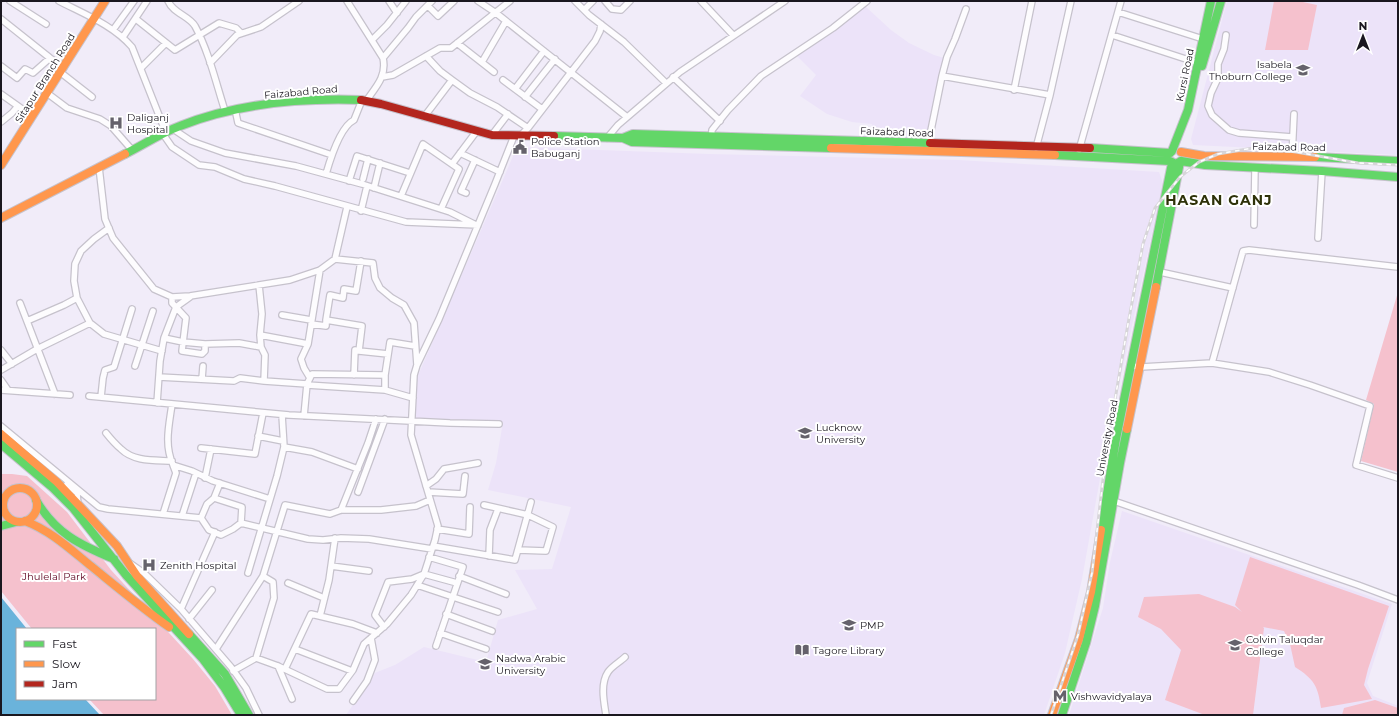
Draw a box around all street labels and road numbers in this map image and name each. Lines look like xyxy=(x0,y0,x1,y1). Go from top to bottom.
street label: Sitapur Branch Road xyxy=(12,31,78,125)
street label: Kursi Road xyxy=(1173,47,1197,103)
street label: Faizabad Road xyxy=(264,82,338,102)
street label: Faizabad Road xyxy=(860,124,934,140)
street label: Faizabad Road xyxy=(1252,140,1326,154)
street label: University Road xyxy=(1093,398,1121,478)

